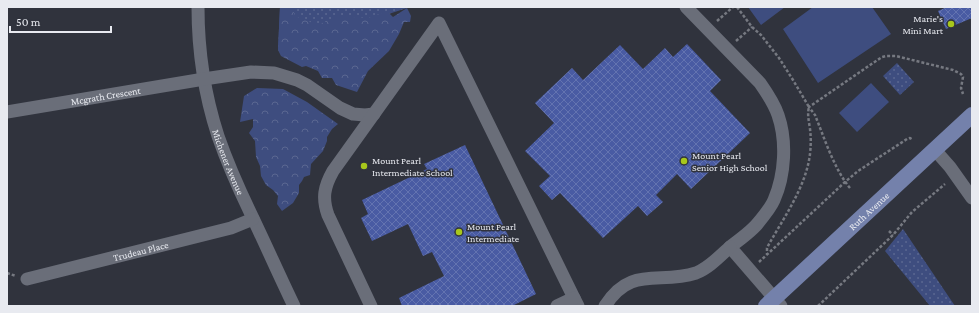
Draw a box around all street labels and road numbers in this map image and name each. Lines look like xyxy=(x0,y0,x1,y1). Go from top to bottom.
street label: Mcgrath Crescent xyxy=(70,84,142,107)
street label: Michener Avenue xyxy=(211,128,247,197)
street label: Ruth Avenue xyxy=(846,189,891,232)
street label: Trudeau Place xyxy=(112,238,170,263)

